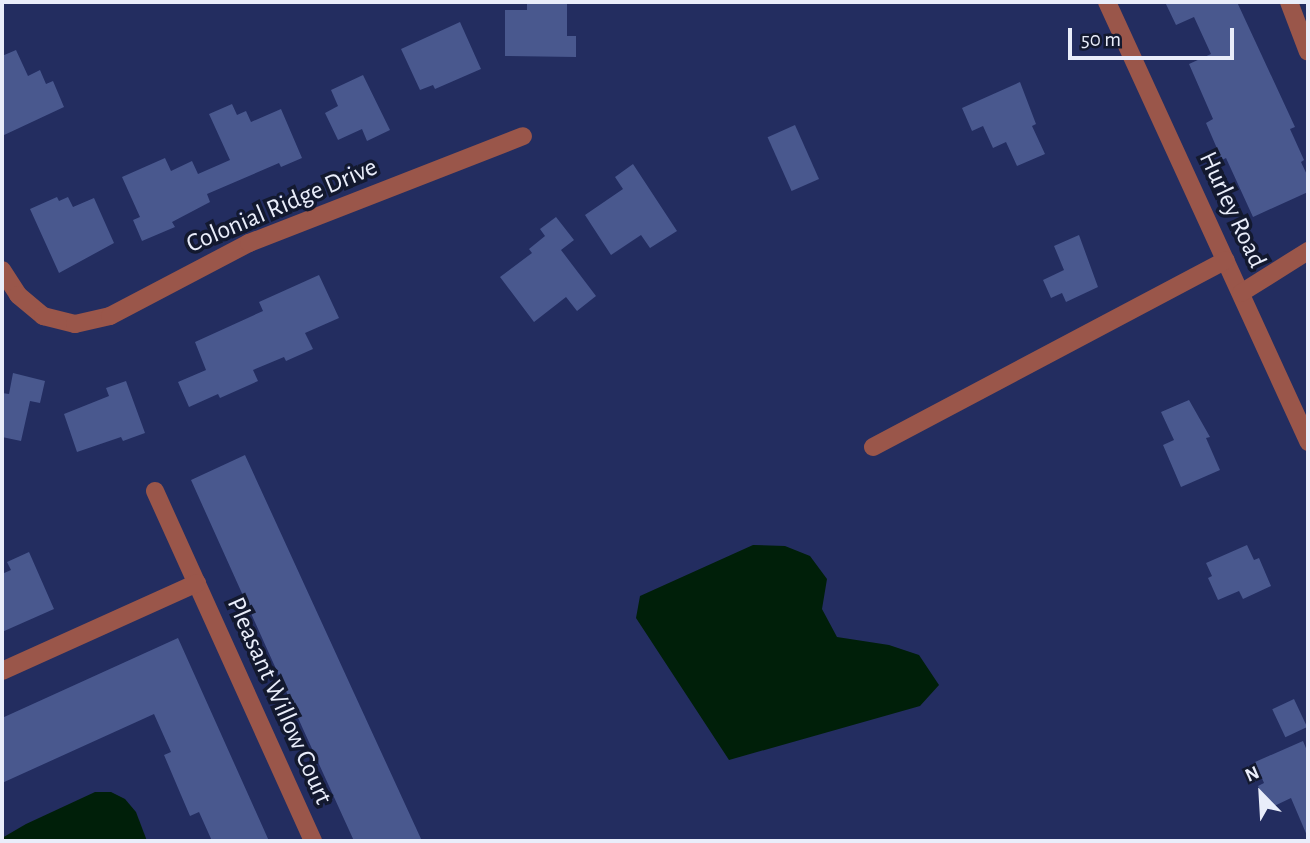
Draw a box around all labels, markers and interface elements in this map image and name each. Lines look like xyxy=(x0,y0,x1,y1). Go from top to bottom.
scale bar xyxy=(1072,14,1238,58)
text: 50 m xyxy=(1081,29,1121,50)
street label: Hurley Road xyxy=(1192,147,1272,273)
street label: Colonial Ridge Drive xyxy=(182,152,382,260)
street label: Pleasant Willow Court xyxy=(219,593,339,809)
north arrow xyxy=(1226,759,1296,829)
text: N xyxy=(1242,763,1262,786)

